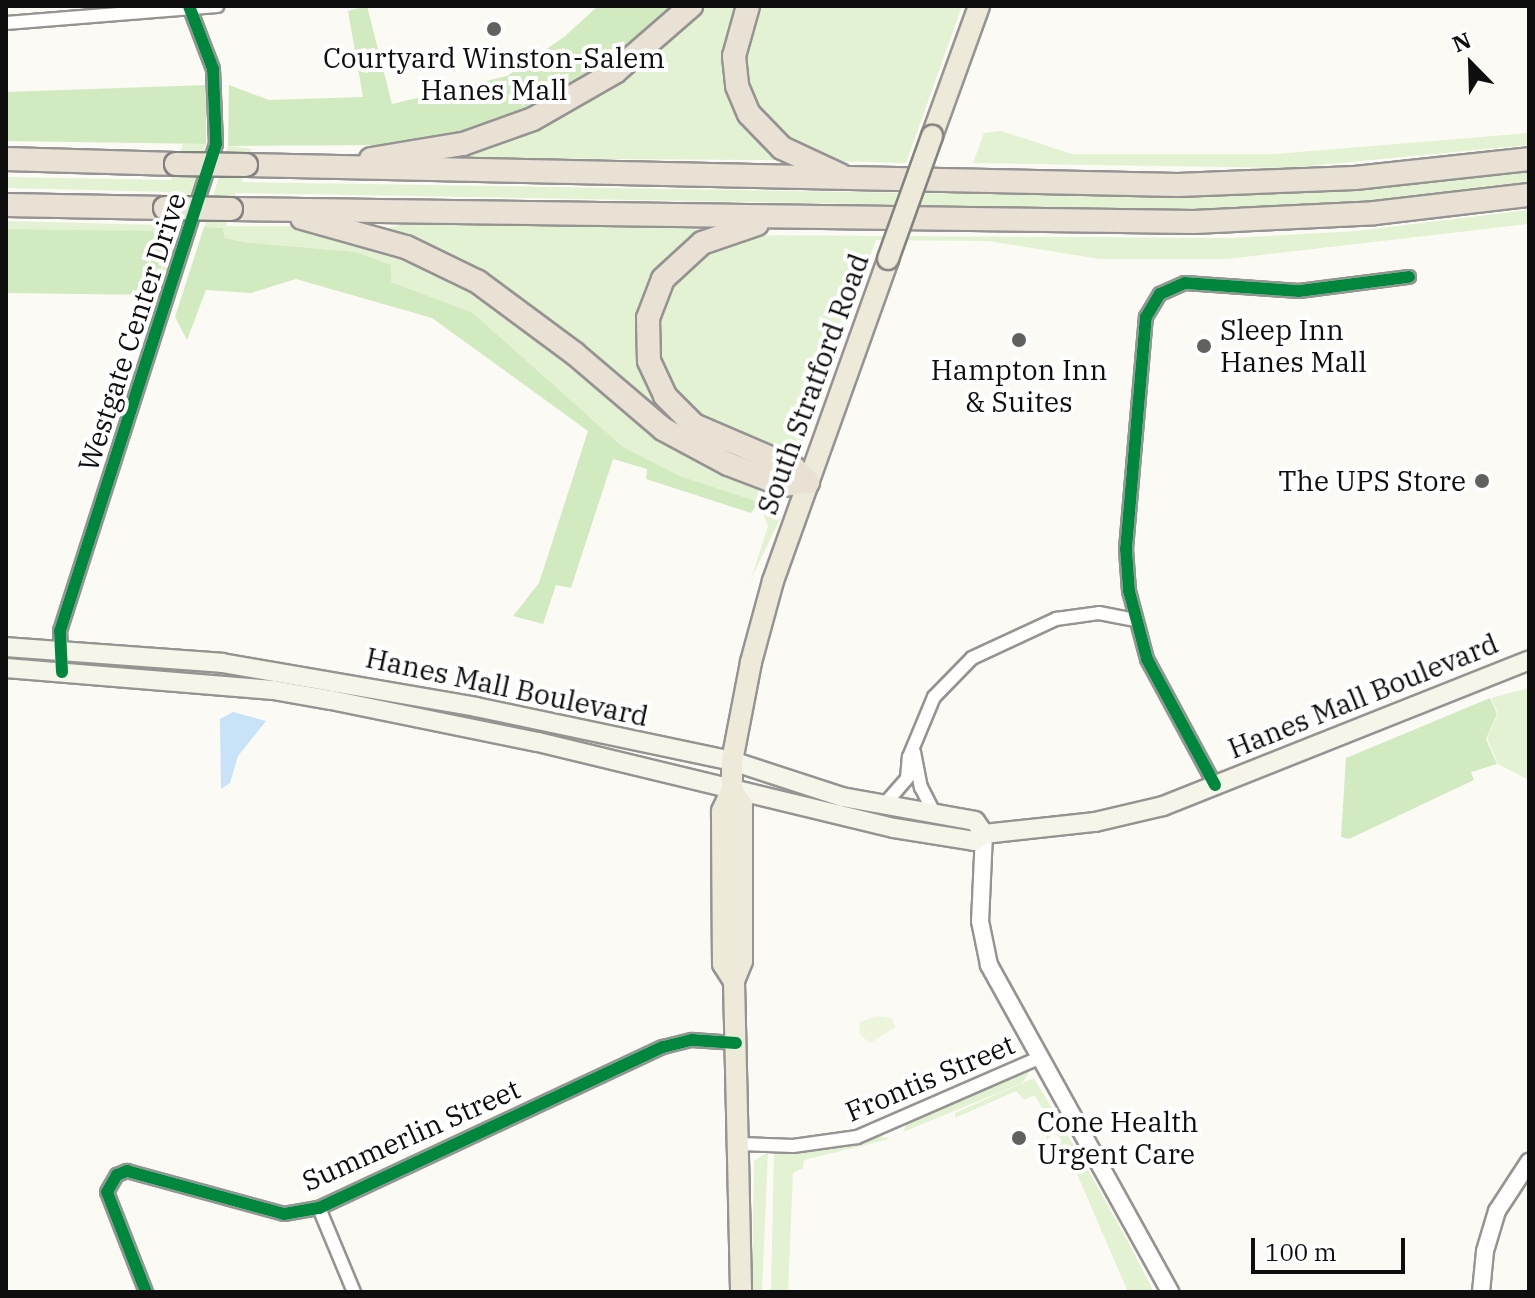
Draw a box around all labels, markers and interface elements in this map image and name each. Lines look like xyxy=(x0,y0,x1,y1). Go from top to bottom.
marker: Courtyard Winston-Salem Hanes Mall xyxy=(485,20,503,38)
north arrow xyxy=(1431,24,1511,104)
text: N xyxy=(1448,25,1475,58)
place label: Courtyard Winston-Salem Hanes Mall xyxy=(323,41,665,107)
street label: Westgate Center Drive xyxy=(71,189,193,475)
street label: South Stratford Road xyxy=(750,249,876,519)
place label: Sleep Inn Hanes Mall xyxy=(1220,313,1367,379)
marker: Hampton Inn & Suites xyxy=(1010,331,1028,349)
marker: Sleep Inn Hanes Mall xyxy=(1195,337,1213,355)
place label: Hampton Inn & Suites xyxy=(931,353,1107,419)
place label: The UPS Store xyxy=(1278,464,1466,498)
marker: The UPS Store xyxy=(1473,472,1491,490)
street label: Hanes Mall Boulevard xyxy=(1223,626,1503,766)
street label: Hanes Mall Boulevard xyxy=(363,641,651,733)
street label: Frontis Street xyxy=(840,1027,1020,1129)
street label: Summerlin Street xyxy=(297,1072,525,1198)
place label: Cone Health Urgent Care xyxy=(1037,1105,1198,1171)
marker: Cone Health Urgent Care xyxy=(1008,1127,1030,1149)
scale bar xyxy=(1255,1222,1409,1272)
text: 100 m xyxy=(1265,1236,1337,1268)

